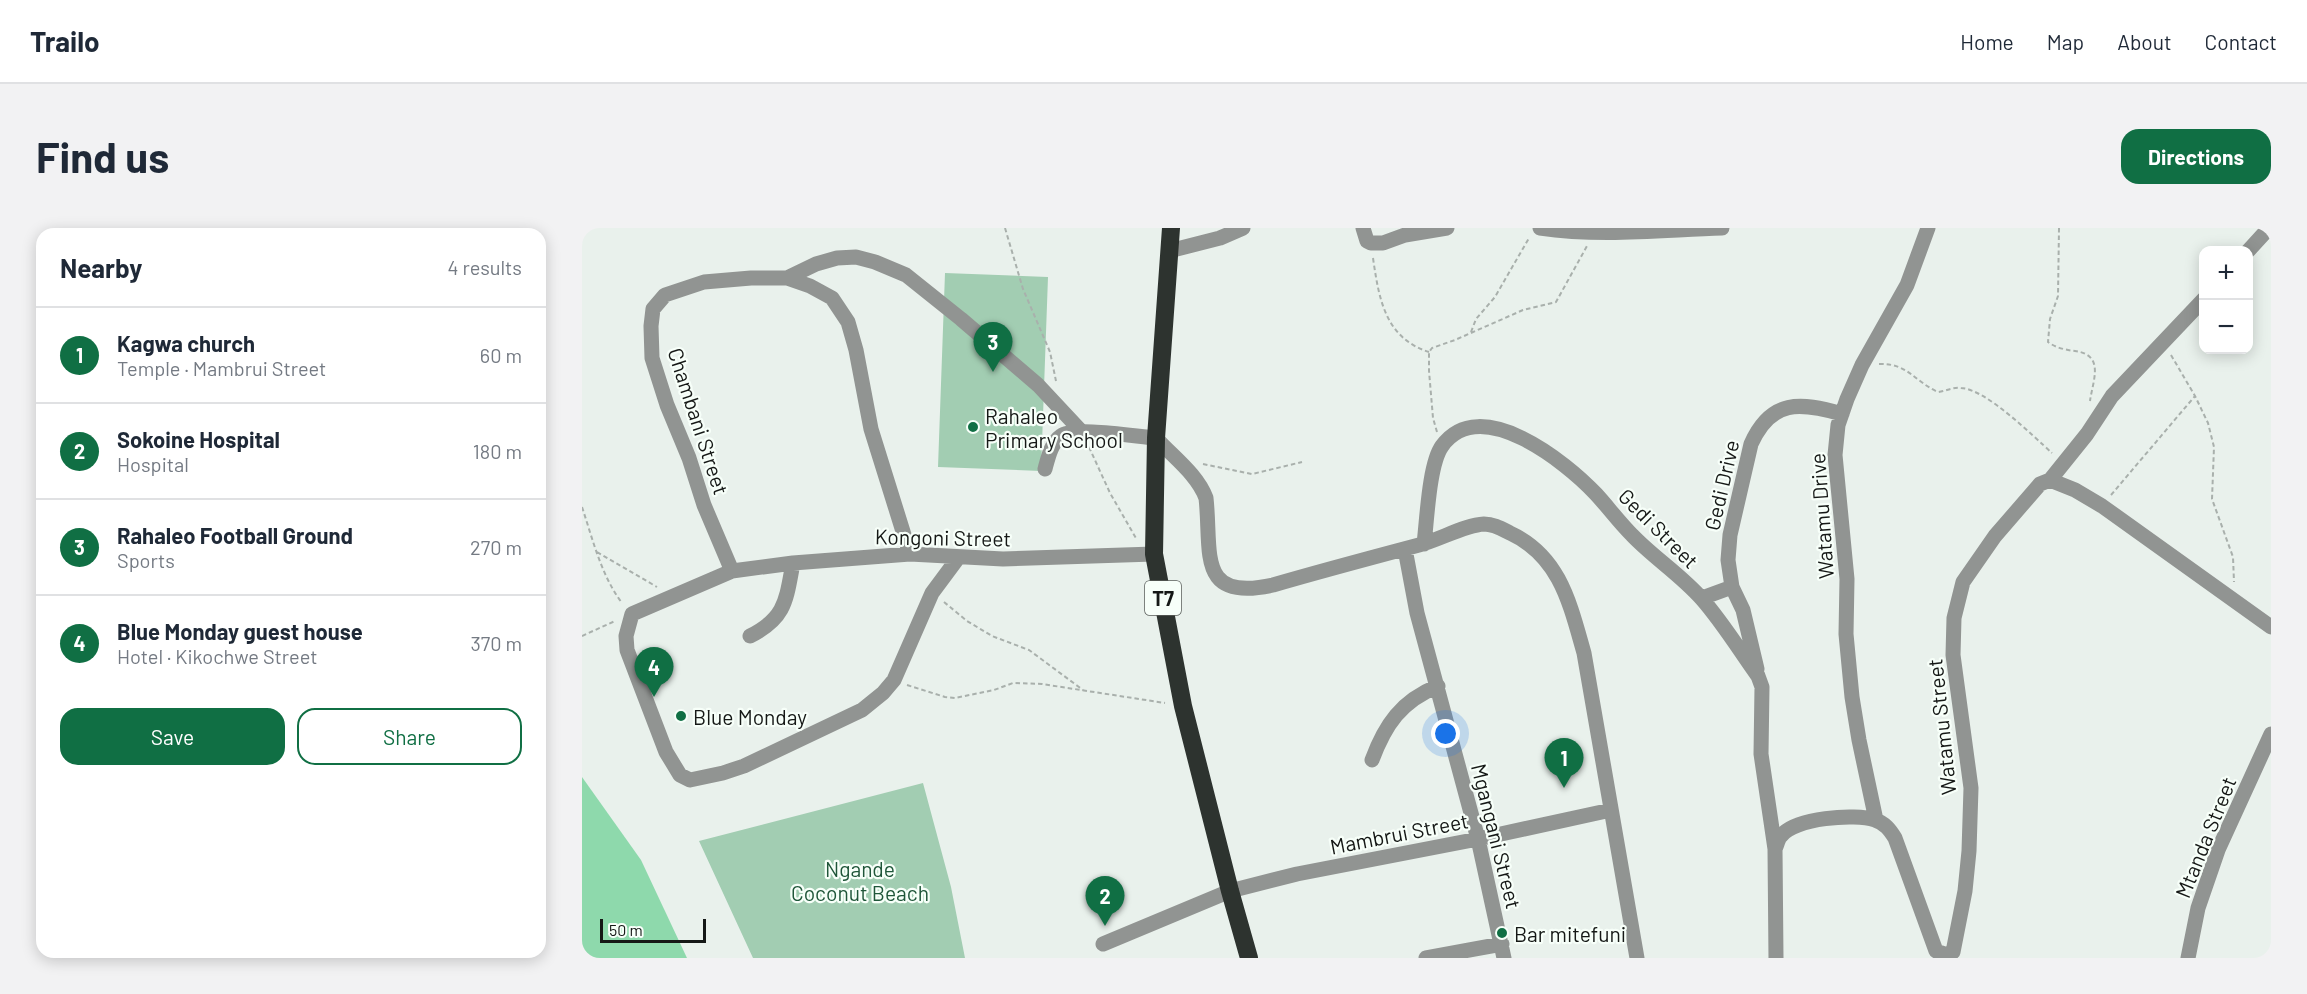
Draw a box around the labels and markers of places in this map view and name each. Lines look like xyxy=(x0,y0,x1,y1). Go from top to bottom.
pin: 3 xyxy=(974,322,1012,372)
place label: Rahaleo Primary School xyxy=(985,403,1123,452)
marker: Rahaleo Primary School xyxy=(966,420,980,434)
pin: 4 xyxy=(634,648,674,697)
place label: Blue Monday xyxy=(693,704,807,729)
marker: Blue Monday xyxy=(674,709,688,723)
pin: 1 xyxy=(1544,738,1584,788)
pin: 2 xyxy=(1086,876,1124,926)
place label: Bar mitefuni xyxy=(1514,921,1626,946)
marker: Bar mitefuni xyxy=(1495,926,1509,940)

